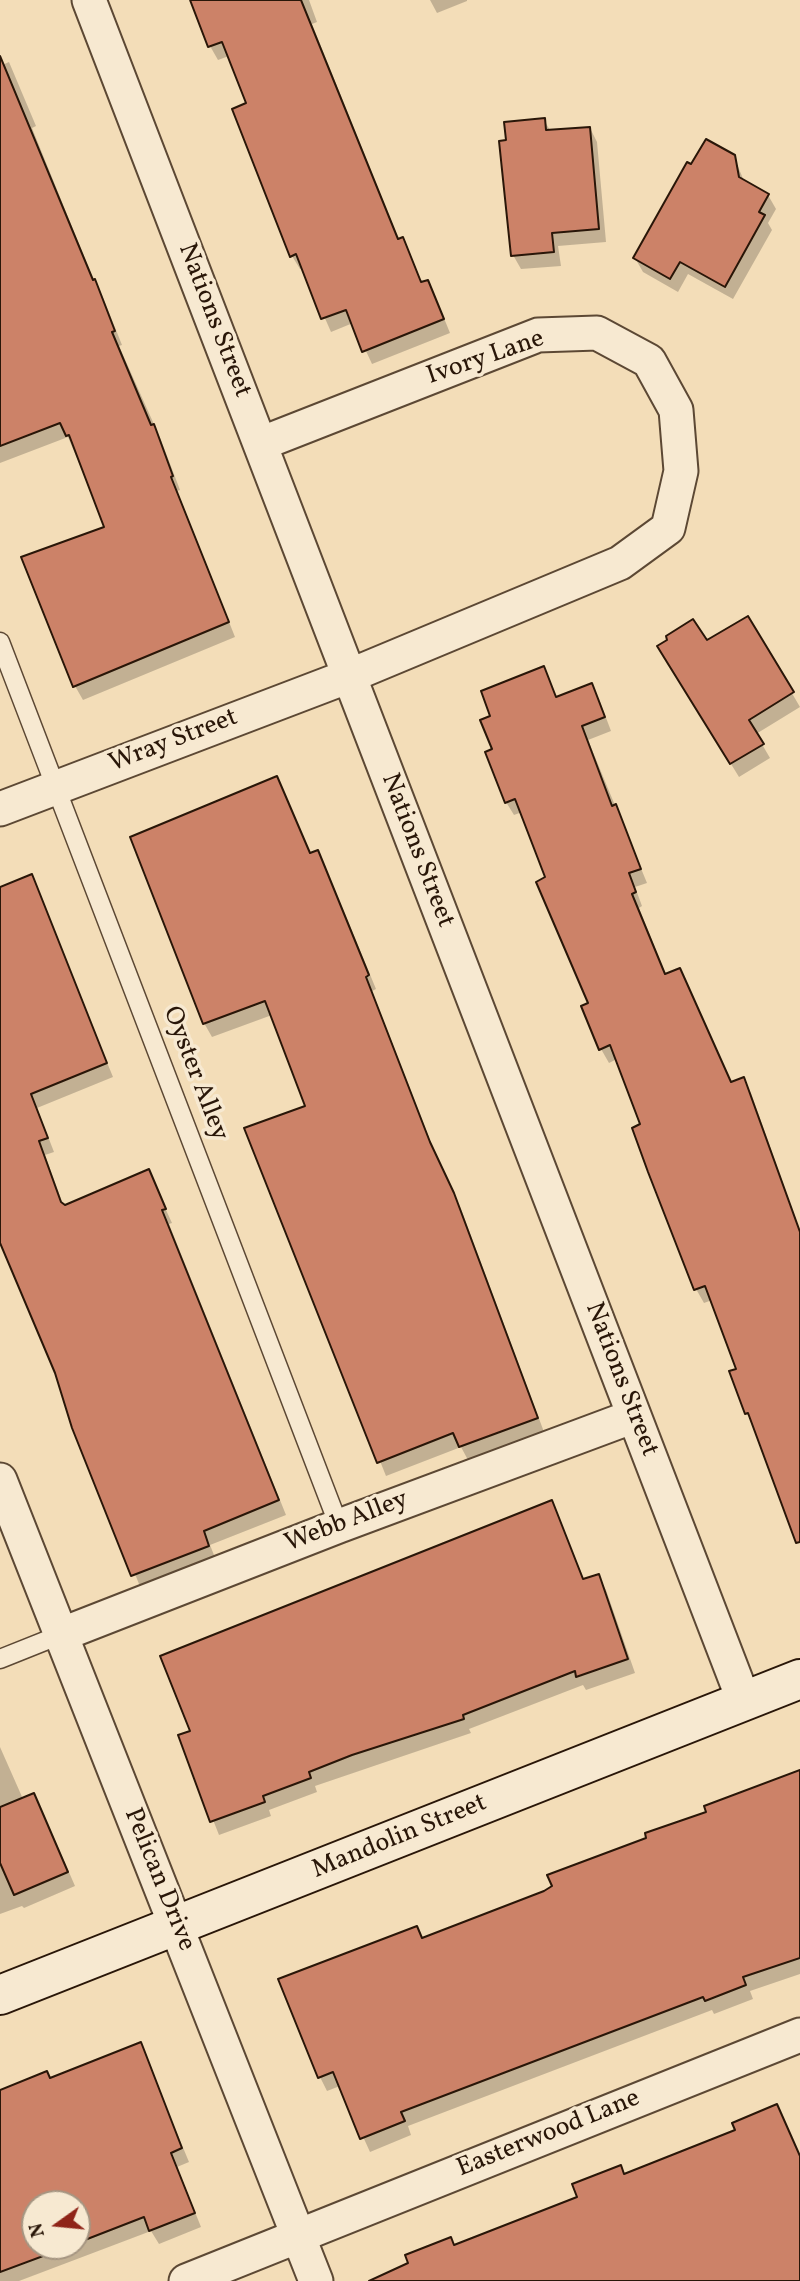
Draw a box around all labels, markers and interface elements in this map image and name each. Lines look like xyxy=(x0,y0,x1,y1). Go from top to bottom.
street label: Nations Street xyxy=(169,239,257,403)
street label: Ivory Lane xyxy=(423,324,549,394)
street label: Wray Street xyxy=(105,703,243,781)
street label: Nations Street xyxy=(372,769,460,933)
street label: Oyster Alley xyxy=(154,1002,234,1146)
street label: Nations Street xyxy=(576,1298,664,1462)
street label: Webb Alley xyxy=(281,1485,413,1561)
street label: Mandolin Street xyxy=(308,1789,492,1887)
street label: Pelican Drive xyxy=(115,1804,201,1956)
street label: Easterwood Lane xyxy=(453,2084,645,2186)
north arrow xyxy=(21,2190,91,2260)
text: N xyxy=(23,2220,52,2240)

